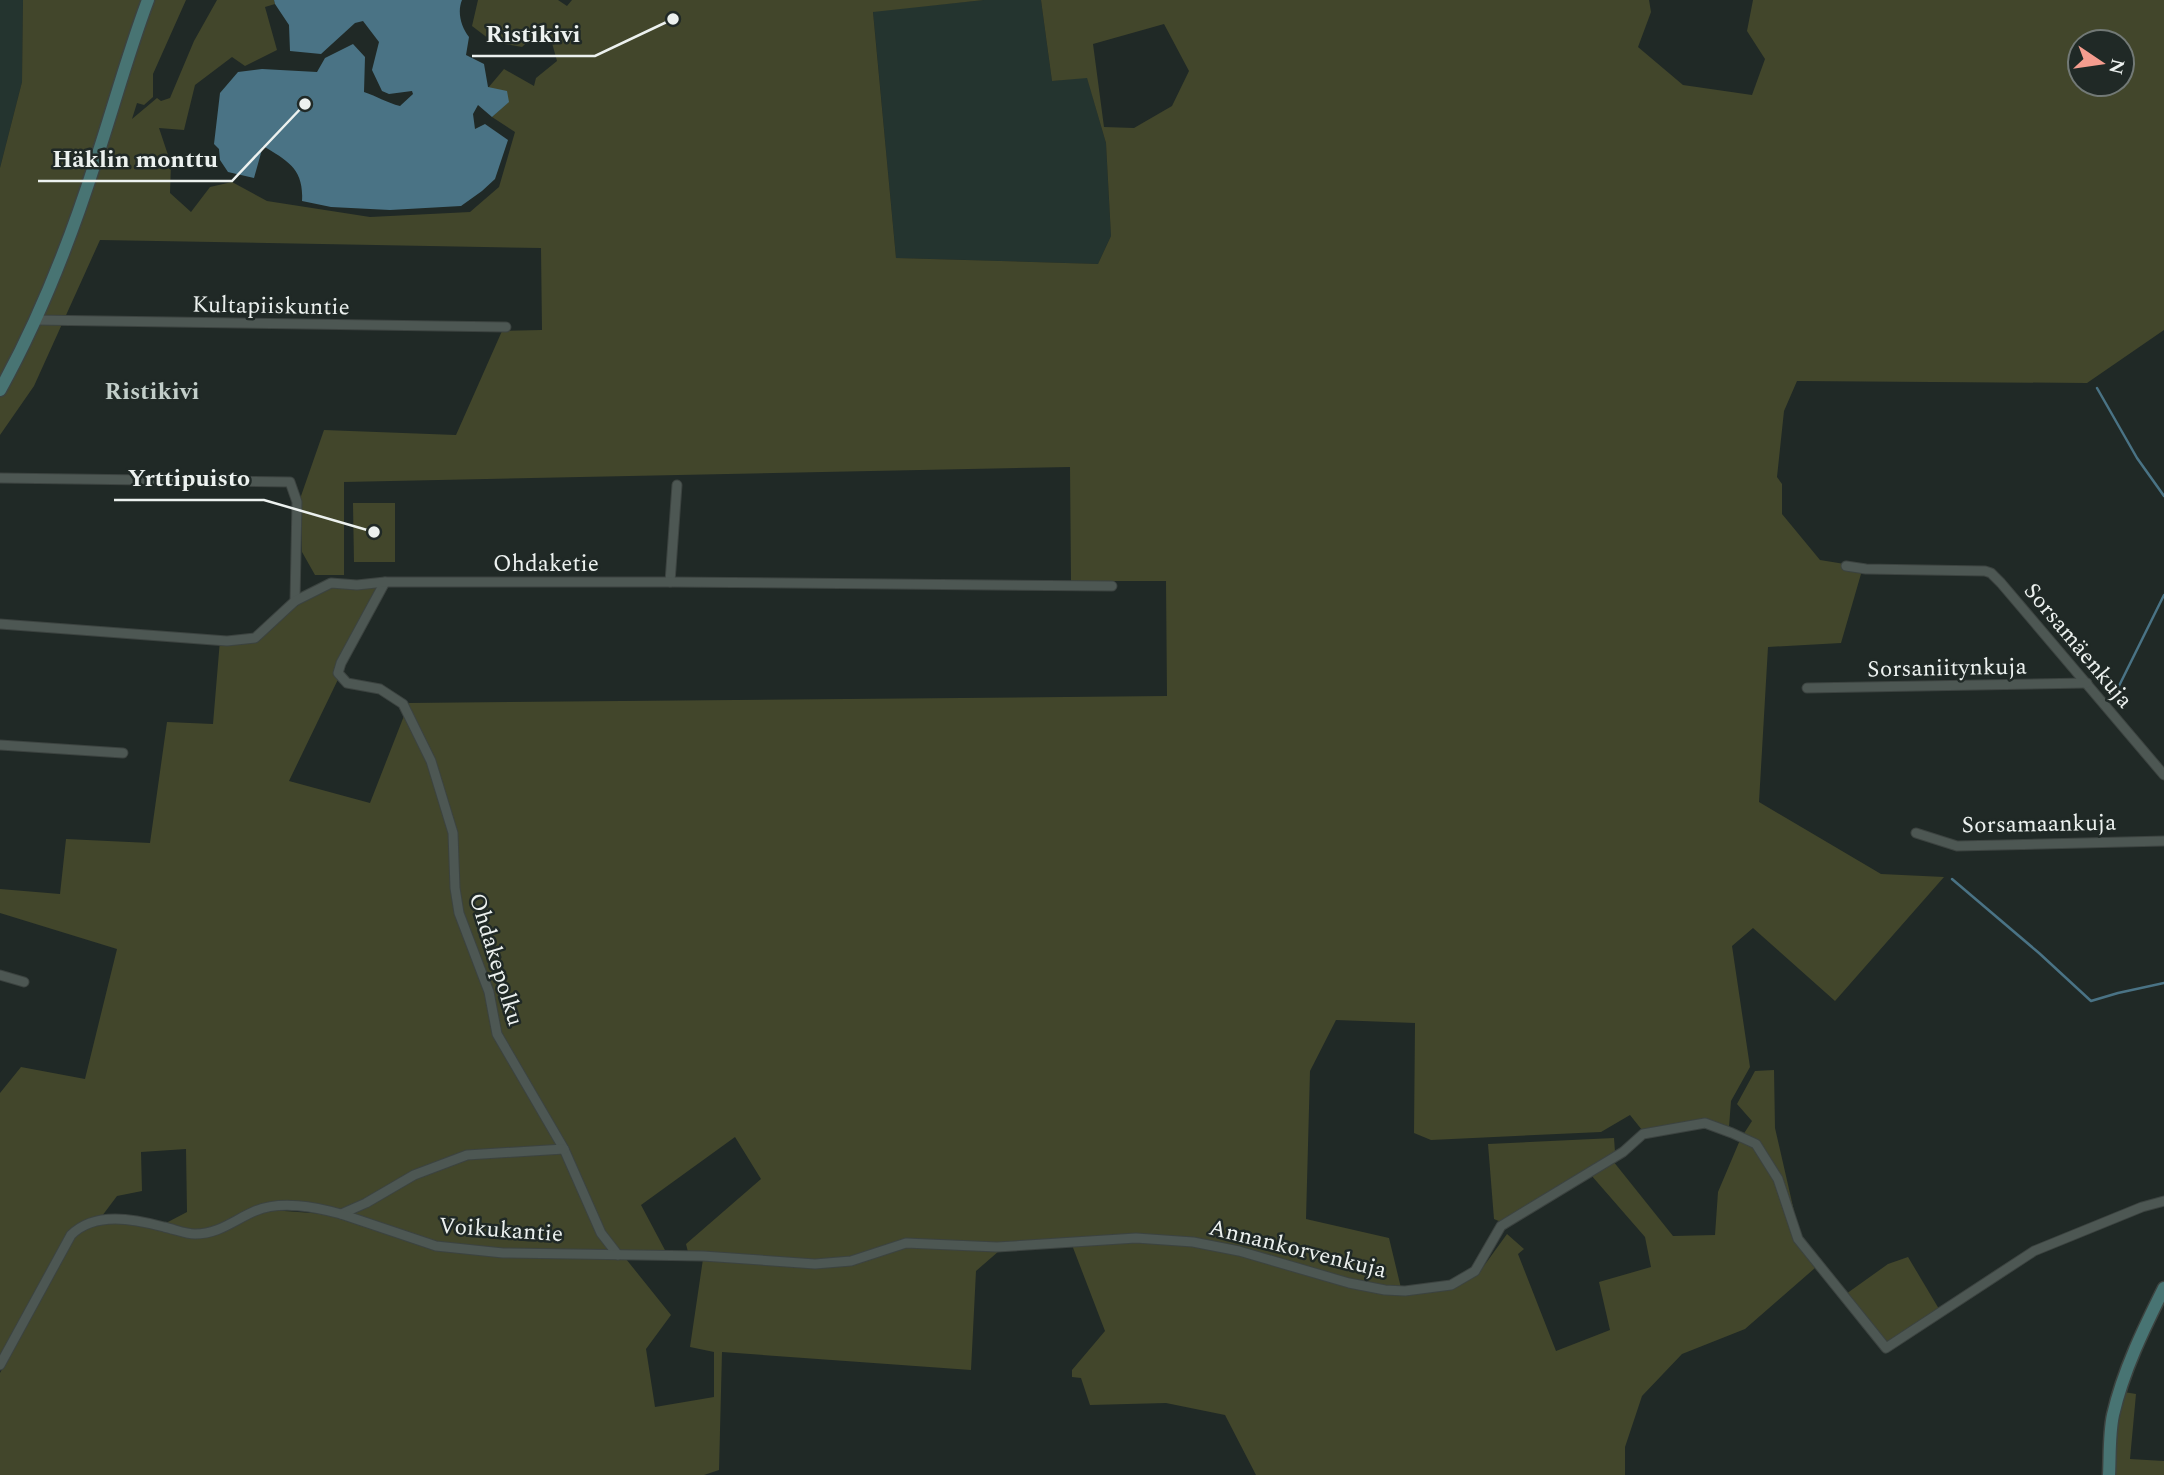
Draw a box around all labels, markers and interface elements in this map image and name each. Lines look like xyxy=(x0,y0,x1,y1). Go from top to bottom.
callout: Ristikivi xyxy=(472,11,595,56)
text: Ristikivi xyxy=(485,17,581,53)
north arrow xyxy=(2066,28,2136,98)
text: N xyxy=(2100,56,2132,77)
callout: Häklin monttu xyxy=(38,136,232,181)
text: Häklin monttu xyxy=(52,142,218,178)
street label: Kultapiiskuntie xyxy=(192,288,350,325)
district label: Ristikivi xyxy=(104,374,200,410)
callout: Yrttipuisto xyxy=(114,455,264,500)
text: Yrttipuisto xyxy=(128,461,250,497)
street label: Ohdaketie xyxy=(493,547,599,582)
street label: Sorsamäenkuja xyxy=(2015,575,2141,717)
street label: Sorsaniitynkuja xyxy=(1867,650,2027,687)
street label: Sorsamaankuja xyxy=(1961,806,2117,843)
street label: Ohdakepolku xyxy=(459,889,532,1030)
street label: Voikukantie xyxy=(438,1209,564,1252)
street label: Annankorvenkuja xyxy=(1205,1210,1390,1288)

